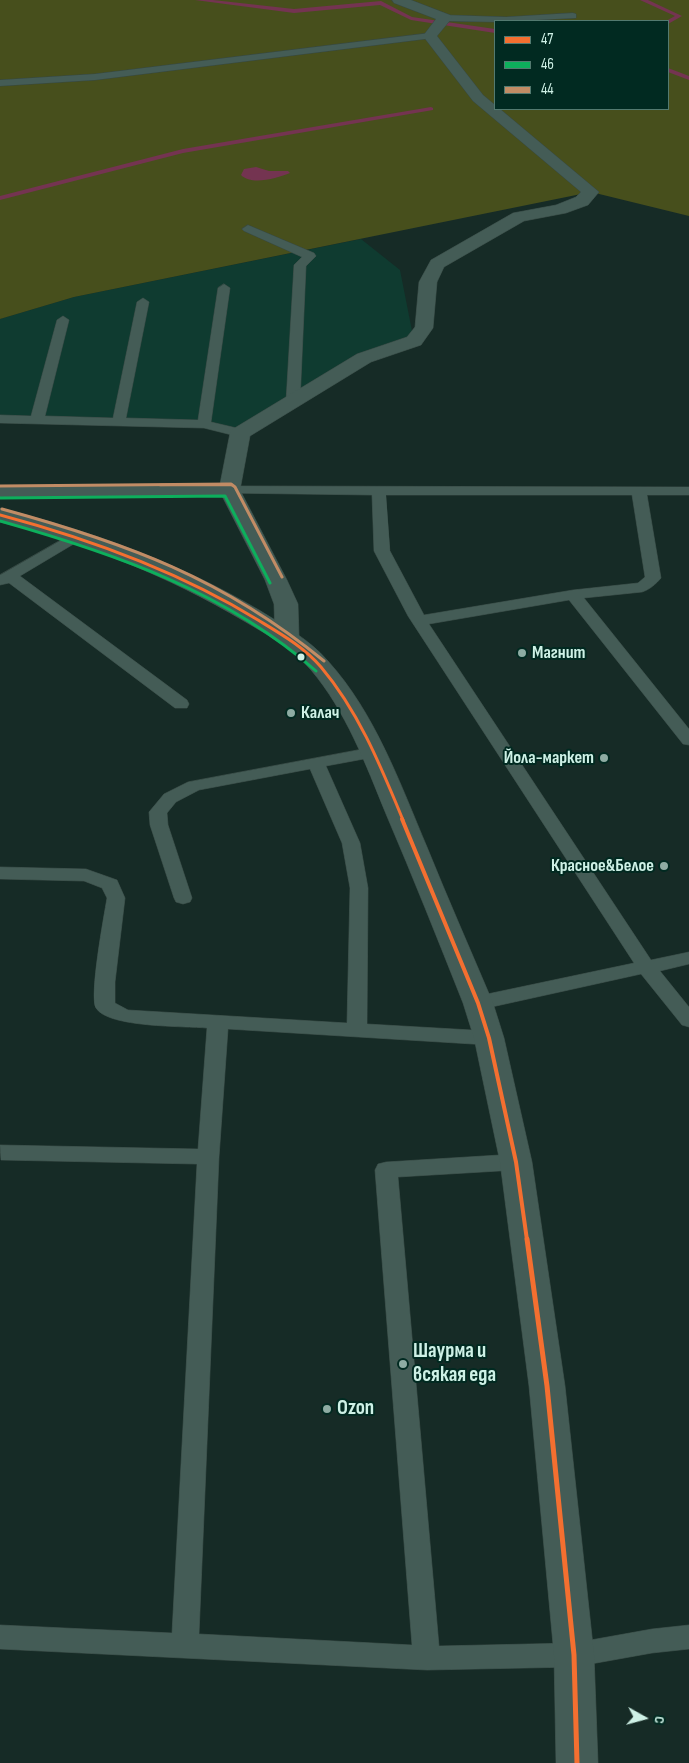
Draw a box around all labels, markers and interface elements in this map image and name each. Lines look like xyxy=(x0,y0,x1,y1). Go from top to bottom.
legend xyxy=(494,20,669,110)
text: 47 xyxy=(541,30,553,49)
text: 46 xyxy=(541,55,554,74)
text: 44 xyxy=(541,80,554,99)
place label: Магнит xyxy=(532,642,585,664)
marker: Магнит xyxy=(516,647,528,659)
unlabelled marker xyxy=(296,652,306,662)
place label: Калач xyxy=(301,702,339,724)
marker: Калач xyxy=(285,707,297,719)
place label: Йола-маркет xyxy=(504,747,594,769)
marker: Йола-маркет xyxy=(598,752,610,764)
place label: Красное&Белое xyxy=(551,855,654,877)
marker: Красное&Белое xyxy=(658,860,670,872)
place label: Шаурма и всякая еда xyxy=(413,1339,496,1389)
marker: Шаурма и всякая еда xyxy=(397,1358,409,1370)
place label: Ozon xyxy=(337,1396,374,1422)
marker: Ozon xyxy=(321,1403,333,1415)
north arrow xyxy=(619,1693,669,1743)
text: С xyxy=(651,1715,668,1724)

